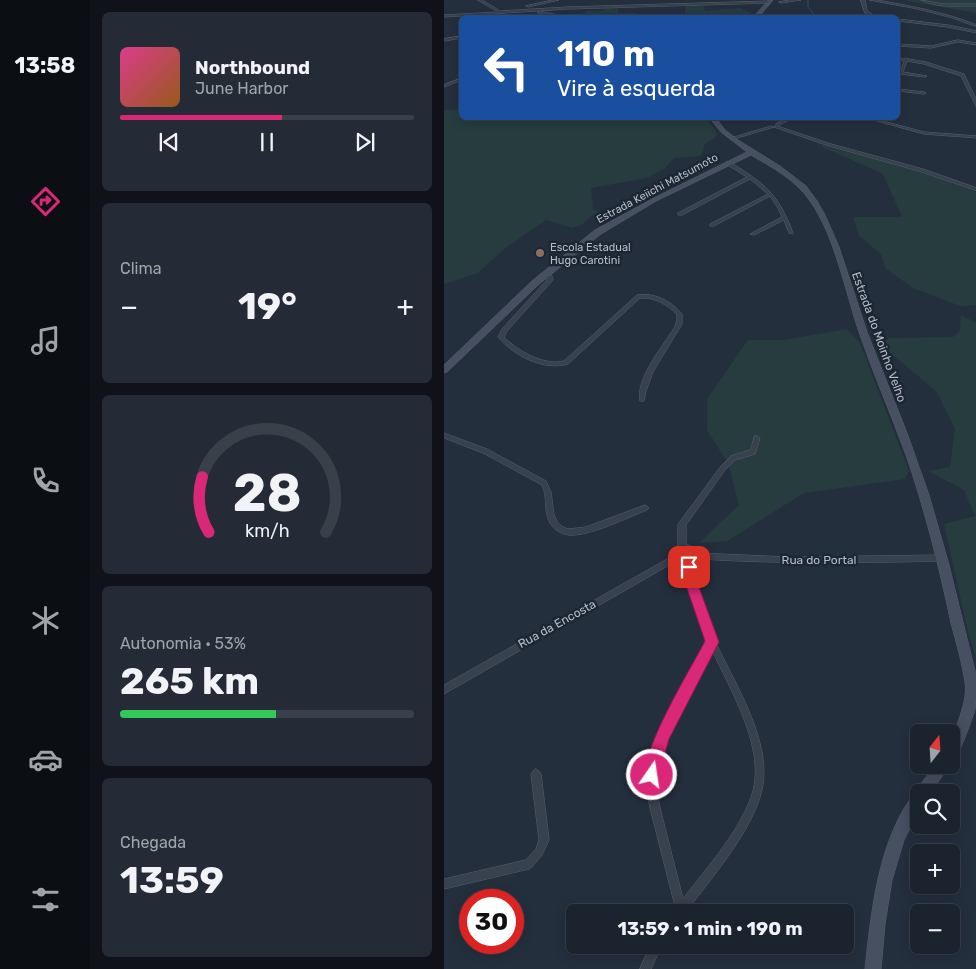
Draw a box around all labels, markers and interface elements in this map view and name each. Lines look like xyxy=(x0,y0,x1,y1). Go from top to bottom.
text: 110 m xyxy=(557,33,655,75)
icon: left xyxy=(474,35,539,100)
text: 13:58 xyxy=(15,52,75,79)
text: Northbound xyxy=(195,56,310,79)
text: Vire à esquerda xyxy=(557,75,716,102)
text: June Harbor xyxy=(195,79,288,98)
icon: previous xyxy=(155,128,183,156)
icon: pause xyxy=(253,128,281,156)
icon: next xyxy=(351,128,379,156)
street label: Estrada Keiichi Matsumoto xyxy=(594,151,720,226)
icon: directions xyxy=(28,184,63,219)
place label: Escola Estadual Hugo Carotini xyxy=(550,241,631,267)
marker: Escola Estadual Hugo Carotini xyxy=(534,247,546,259)
text: Clima xyxy=(120,259,161,278)
street label: Estrada do Moinho Velho xyxy=(849,270,909,404)
text: 19° xyxy=(238,283,297,329)
text: − xyxy=(120,290,138,323)
text: + xyxy=(397,290,414,323)
icon: music xyxy=(28,323,63,358)
text: 28 xyxy=(232,462,302,524)
icon: phone xyxy=(28,463,63,498)
text: km/h xyxy=(245,520,289,541)
pin xyxy=(668,546,710,588)
icon: arrive xyxy=(675,553,703,581)
street label: Rua do Portal xyxy=(782,553,857,567)
street label: Rua da Encosta xyxy=(516,597,598,651)
icon: climate xyxy=(28,603,63,638)
text: Autonomia · 53% xyxy=(120,634,246,653)
text: 265 km xyxy=(120,658,259,704)
north arrow xyxy=(910,724,960,774)
map controls xyxy=(910,724,960,954)
icon: car xyxy=(28,742,63,777)
position arrow xyxy=(625,748,677,800)
button: search xyxy=(910,784,960,834)
text: Chegada xyxy=(120,833,186,852)
button: + xyxy=(910,844,960,894)
text: 13:59 xyxy=(120,857,224,903)
icon: filters xyxy=(28,882,63,917)
speed limit sign: 30 xyxy=(459,889,524,954)
button: − xyxy=(910,904,960,954)
text: 13:59 · 1 min · 190 m xyxy=(617,917,803,940)

